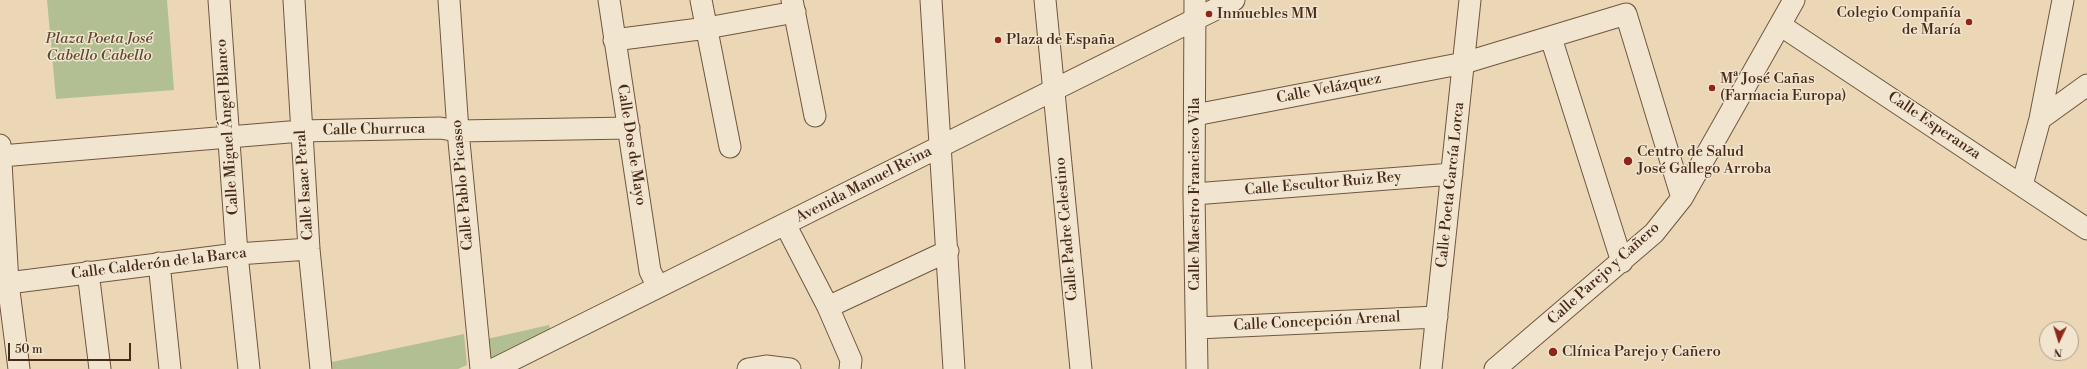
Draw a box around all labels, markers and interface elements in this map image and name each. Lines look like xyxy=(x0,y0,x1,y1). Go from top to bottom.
place label: Colegio Compañía de María xyxy=(1836,4,1961,39)
place label: Inmuebles MM xyxy=(1217,5,1318,23)
marker: Inmuebles MM xyxy=(1204,9,1214,19)
marker: Colegio Compañía de María xyxy=(1964,17,1974,27)
park label: Plaza Poeta José Cabello Cabello xyxy=(46,30,152,65)
place label: Plaza de España xyxy=(1006,31,1115,49)
marker: Plaza de España xyxy=(993,35,1003,45)
street label: Calle Miguel Ángel Blanco xyxy=(213,38,243,216)
street label: Calle Velázquez xyxy=(1275,70,1383,108)
place label: Mª José Cañas (Farmacia Europa) xyxy=(1720,70,1846,105)
street label: Calle Dos de Mayo xyxy=(613,83,649,207)
marker: Mª José Cañas (Farmacia Europa) xyxy=(1707,83,1717,93)
street label: Calle Esperanza xyxy=(1884,88,1984,164)
street label: Calle Maestro Francisco Vila xyxy=(1186,97,1204,291)
street label: Calle Poeta García Lorca xyxy=(1433,101,1469,269)
street label: Calle Pablo Picasso xyxy=(448,119,478,251)
street label: Calle Churruca xyxy=(323,120,425,140)
street label: Calle Isaac Peral xyxy=(292,129,318,241)
street label: Avenida Manuel Reina xyxy=(793,143,935,227)
place label: Centro de Salud José Gallego Arroba xyxy=(1637,143,1771,178)
marker: Centro de Salud José Gallego Arroba xyxy=(1622,155,1634,167)
street label: Calle Padre Celestino xyxy=(1052,156,1082,302)
street label: Calle Escultor Ruiz Rey xyxy=(1244,168,1402,200)
street label: Calle Parejo y Cañero xyxy=(1544,219,1664,329)
street label: Calle Calderón de la Barca xyxy=(70,244,248,284)
street label: Calle Concepción Arenal xyxy=(1233,309,1401,335)
north arrow xyxy=(2039,321,2079,361)
scale bar xyxy=(10,335,133,361)
text: 50 m xyxy=(15,342,43,357)
place label: Clínica Parejo y Cañero xyxy=(1562,343,1721,361)
text: N xyxy=(2053,345,2063,359)
marker: Clínica Parejo y Cañero xyxy=(1547,346,1559,358)

